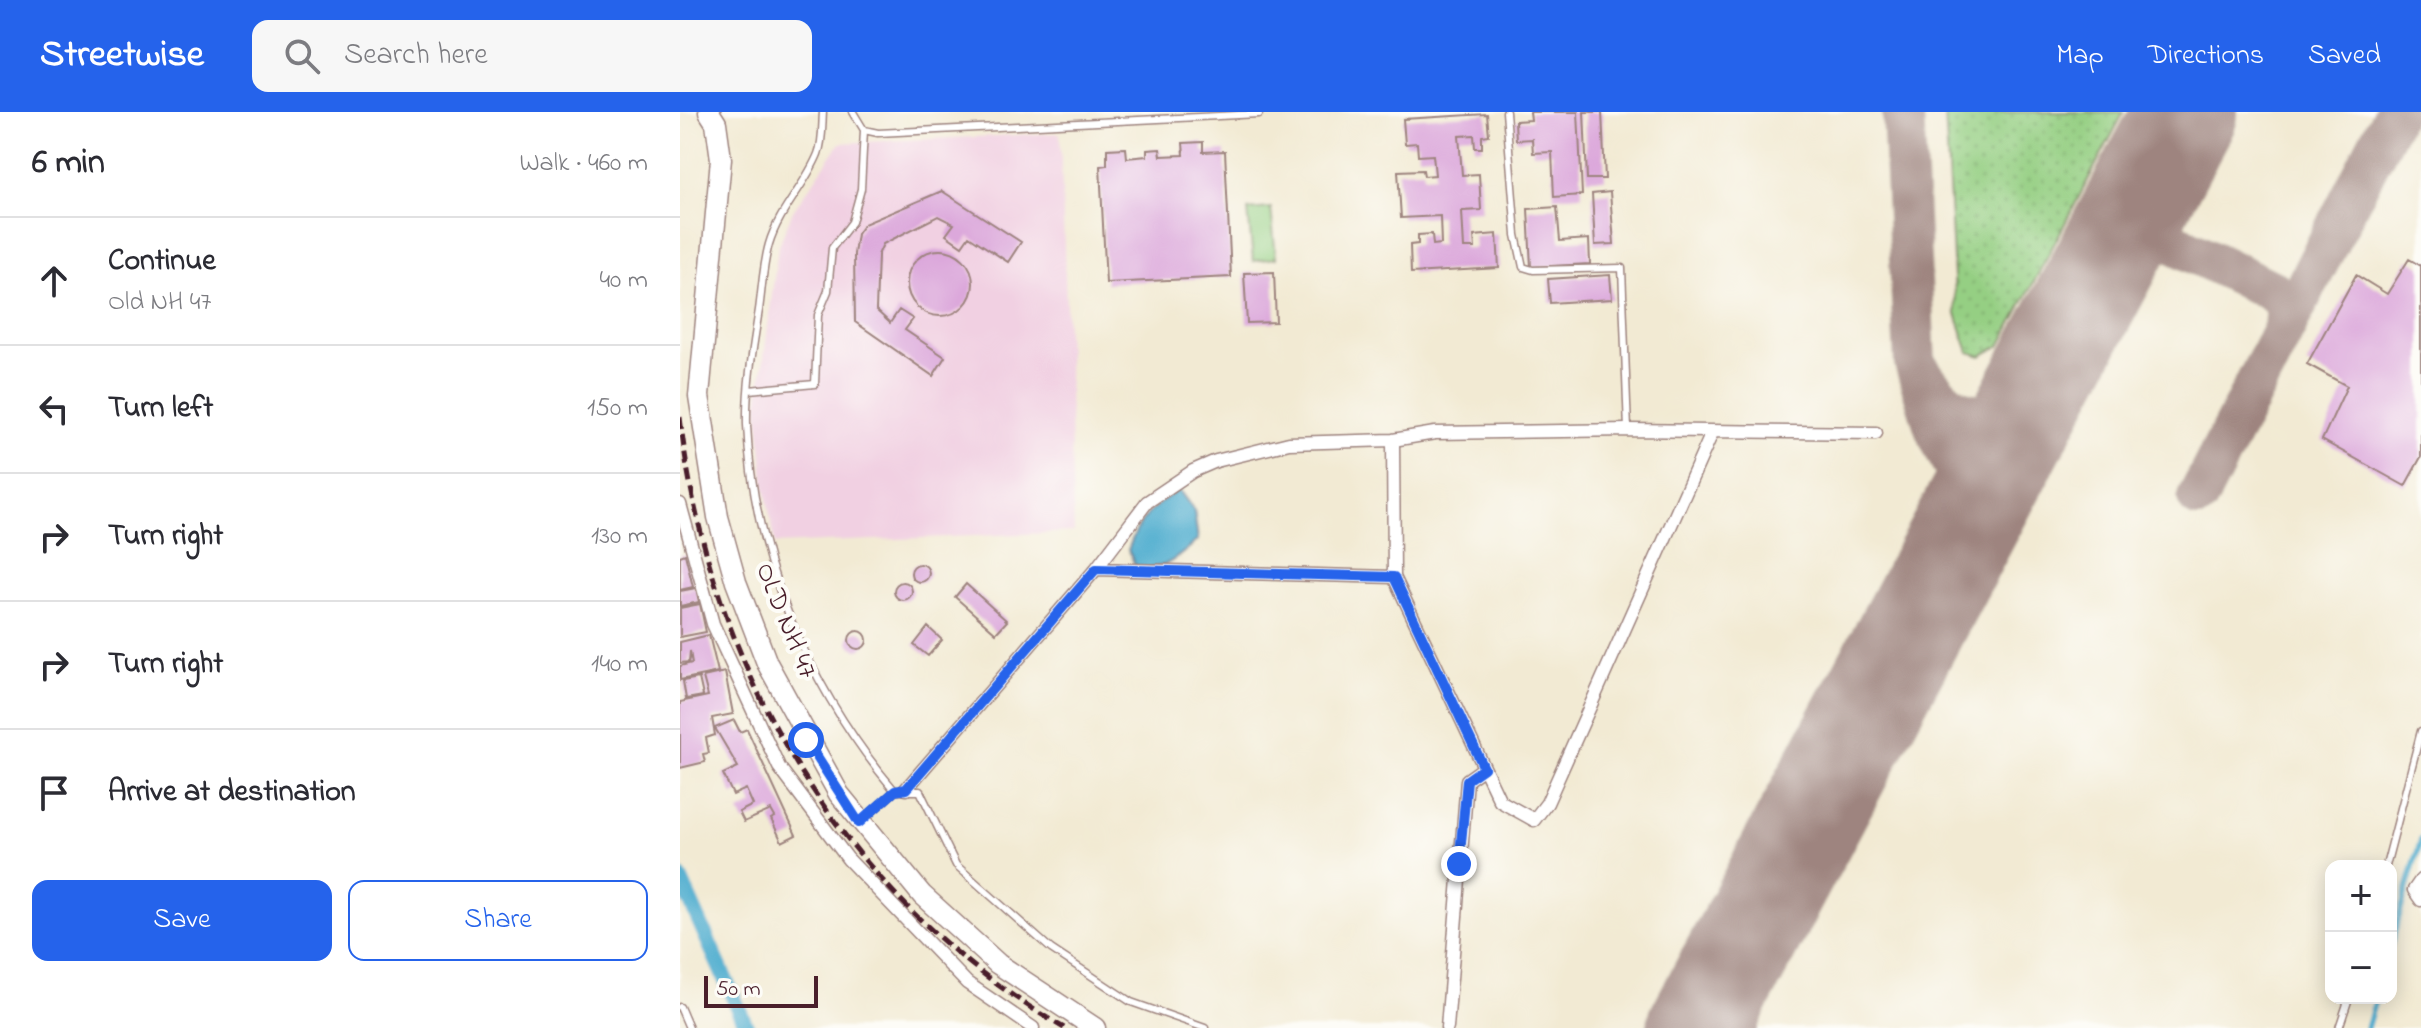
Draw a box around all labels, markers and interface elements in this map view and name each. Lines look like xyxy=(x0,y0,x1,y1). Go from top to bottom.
search box xyxy=(252,20,812,92)
text: Streetwise xyxy=(40,28,204,84)
icon: search xyxy=(280,34,324,78)
text: Search here xyxy=(344,34,488,78)
text: Map xyxy=(2056,36,2104,77)
text: Directions xyxy=(2148,36,2264,77)
text: Saved xyxy=(2308,36,2381,77)
text: 6 min xyxy=(32,139,105,189)
text: Walk · 460 m xyxy=(519,145,648,183)
text: Continue xyxy=(108,240,216,284)
icon: ahead xyxy=(32,259,76,303)
text: 40 m xyxy=(599,262,648,300)
text: Old NH 47 xyxy=(108,284,211,322)
icon: left xyxy=(32,387,76,431)
text: Turn left xyxy=(108,387,213,431)
text: 150 m xyxy=(587,390,648,428)
icon: right xyxy=(32,515,76,559)
text: Turn right xyxy=(108,515,223,559)
text: 130 m xyxy=(591,518,648,556)
street label: OLD NH 47 xyxy=(743,557,827,685)
icon: right xyxy=(32,643,76,687)
text: Turn right xyxy=(108,643,223,687)
text: 140 m xyxy=(591,646,648,684)
route start xyxy=(788,722,824,758)
icon: arrive xyxy=(32,771,76,815)
text: Arrive at destination xyxy=(108,771,356,815)
route end xyxy=(1441,846,1477,882)
map controls xyxy=(2325,860,2397,1004)
button: + xyxy=(2325,860,2397,932)
button: Save xyxy=(32,880,332,961)
button: Share xyxy=(348,880,648,961)
button: − xyxy=(2325,932,2397,1004)
scale bar xyxy=(704,972,818,1008)
text: 50 m xyxy=(716,974,761,1006)

